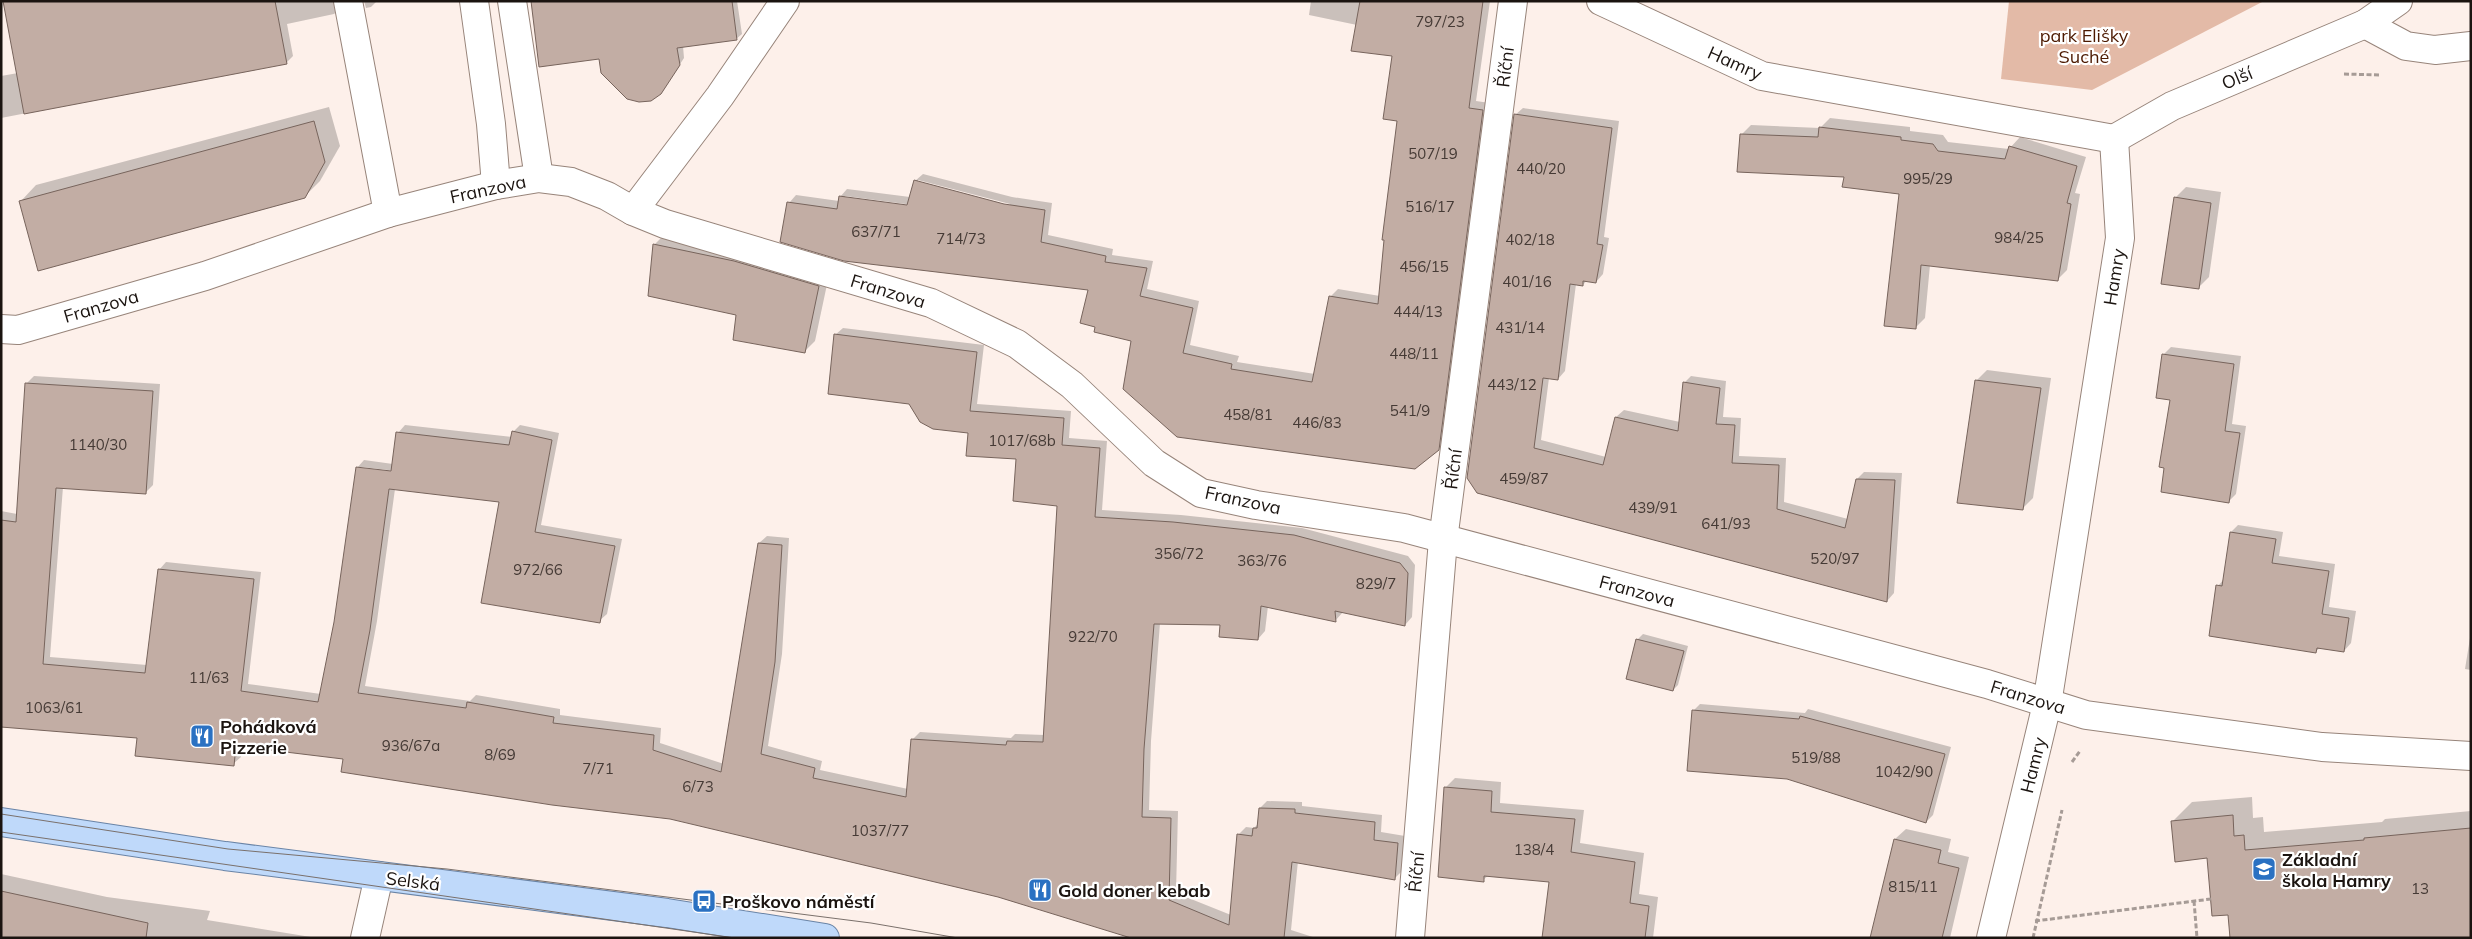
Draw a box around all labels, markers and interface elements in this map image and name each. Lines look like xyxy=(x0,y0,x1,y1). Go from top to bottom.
house number: 797/23 xyxy=(1415,12,1465,31)
park label: park Elišky Suché xyxy=(2040,24,2129,68)
street label: Hamry xyxy=(1704,41,1766,85)
street label: Říční xyxy=(1491,44,1519,88)
street label: Olší xyxy=(2218,61,2258,95)
house number: 507/19 xyxy=(1408,144,1458,163)
house number: 440/20 xyxy=(1516,159,1566,178)
house number: 995/29 xyxy=(1903,169,1953,188)
street label: Franzova xyxy=(448,170,528,208)
house number: 516/17 xyxy=(1405,197,1455,216)
house number: 637/71 xyxy=(851,222,901,241)
house number: 984/25 xyxy=(1994,228,2044,247)
house number: 714/73 xyxy=(936,229,986,248)
house number: 402/18 xyxy=(1505,230,1555,249)
street label: Hamry xyxy=(2098,247,2130,307)
house number: 456/15 xyxy=(1399,257,1449,276)
street label: Franzova xyxy=(848,269,928,313)
house number: 401/16 xyxy=(1502,272,1552,291)
street label: Franzova xyxy=(61,284,141,328)
house number: 444/13 xyxy=(1393,302,1443,321)
house number: 431/14 xyxy=(1495,318,1545,337)
house number: 448/11 xyxy=(1389,344,1439,363)
house number: 443/12 xyxy=(1487,375,1537,394)
house number: 541/9 xyxy=(1390,401,1430,420)
house number: 458/81 xyxy=(1223,405,1273,424)
house number: 446/83 xyxy=(1292,413,1342,432)
house number: 1017/68b xyxy=(988,431,1056,450)
house number: 1140/30 xyxy=(69,435,127,454)
street label: Říční xyxy=(1439,446,1467,490)
house number: 459/87 xyxy=(1499,469,1549,488)
street label: Franzova xyxy=(1203,481,1283,519)
house number: 439/91 xyxy=(1628,498,1678,517)
house number: 641/93 xyxy=(1701,514,1751,533)
house number: 356/72 xyxy=(1154,544,1204,563)
house number: 520/97 xyxy=(1810,549,1860,568)
house number: 363/76 xyxy=(1237,551,1287,570)
house number: 972/66 xyxy=(513,560,563,579)
street label: Franzova xyxy=(1597,570,1677,612)
house number: 829/7 xyxy=(1356,574,1396,593)
house number: 922/70 xyxy=(1068,627,1118,646)
house number: 11/63 xyxy=(189,668,229,687)
street label: Franzova xyxy=(1988,675,2068,719)
house number: 1063/61 xyxy=(25,698,83,717)
place label: Pohádková Pizzerie xyxy=(220,715,317,759)
restaurant icon: Pohádková Pizzerie xyxy=(189,723,215,749)
street label: Hamry xyxy=(2015,734,2051,795)
house number: 936/67a xyxy=(382,736,440,755)
house number: 8/69 xyxy=(484,745,516,764)
house number: 519/88 xyxy=(1791,748,1841,767)
house number: 7/71 xyxy=(582,759,614,778)
house number: 1042/90 xyxy=(1875,762,1933,781)
house number: 6/73 xyxy=(682,777,714,796)
house number: 1037/77 xyxy=(851,821,909,840)
house number: 138/4 xyxy=(1514,840,1554,859)
place label: Základní škola Hamry xyxy=(2282,848,2391,892)
street label: Říční xyxy=(1403,849,1429,893)
school or university icon: Základní škola Hamry xyxy=(2251,856,2277,882)
street label: Selská xyxy=(385,866,441,896)
restaurant icon: Gold doner kebab xyxy=(1027,877,1053,903)
house number: 815/11 xyxy=(1888,877,1938,896)
place label: Gold doner kebab xyxy=(1058,879,1210,902)
house number: 13 xyxy=(2411,879,2429,898)
bus stop icon: Proškovo náměstí xyxy=(691,888,717,914)
place label: Proškovo náměstí xyxy=(722,890,876,913)

